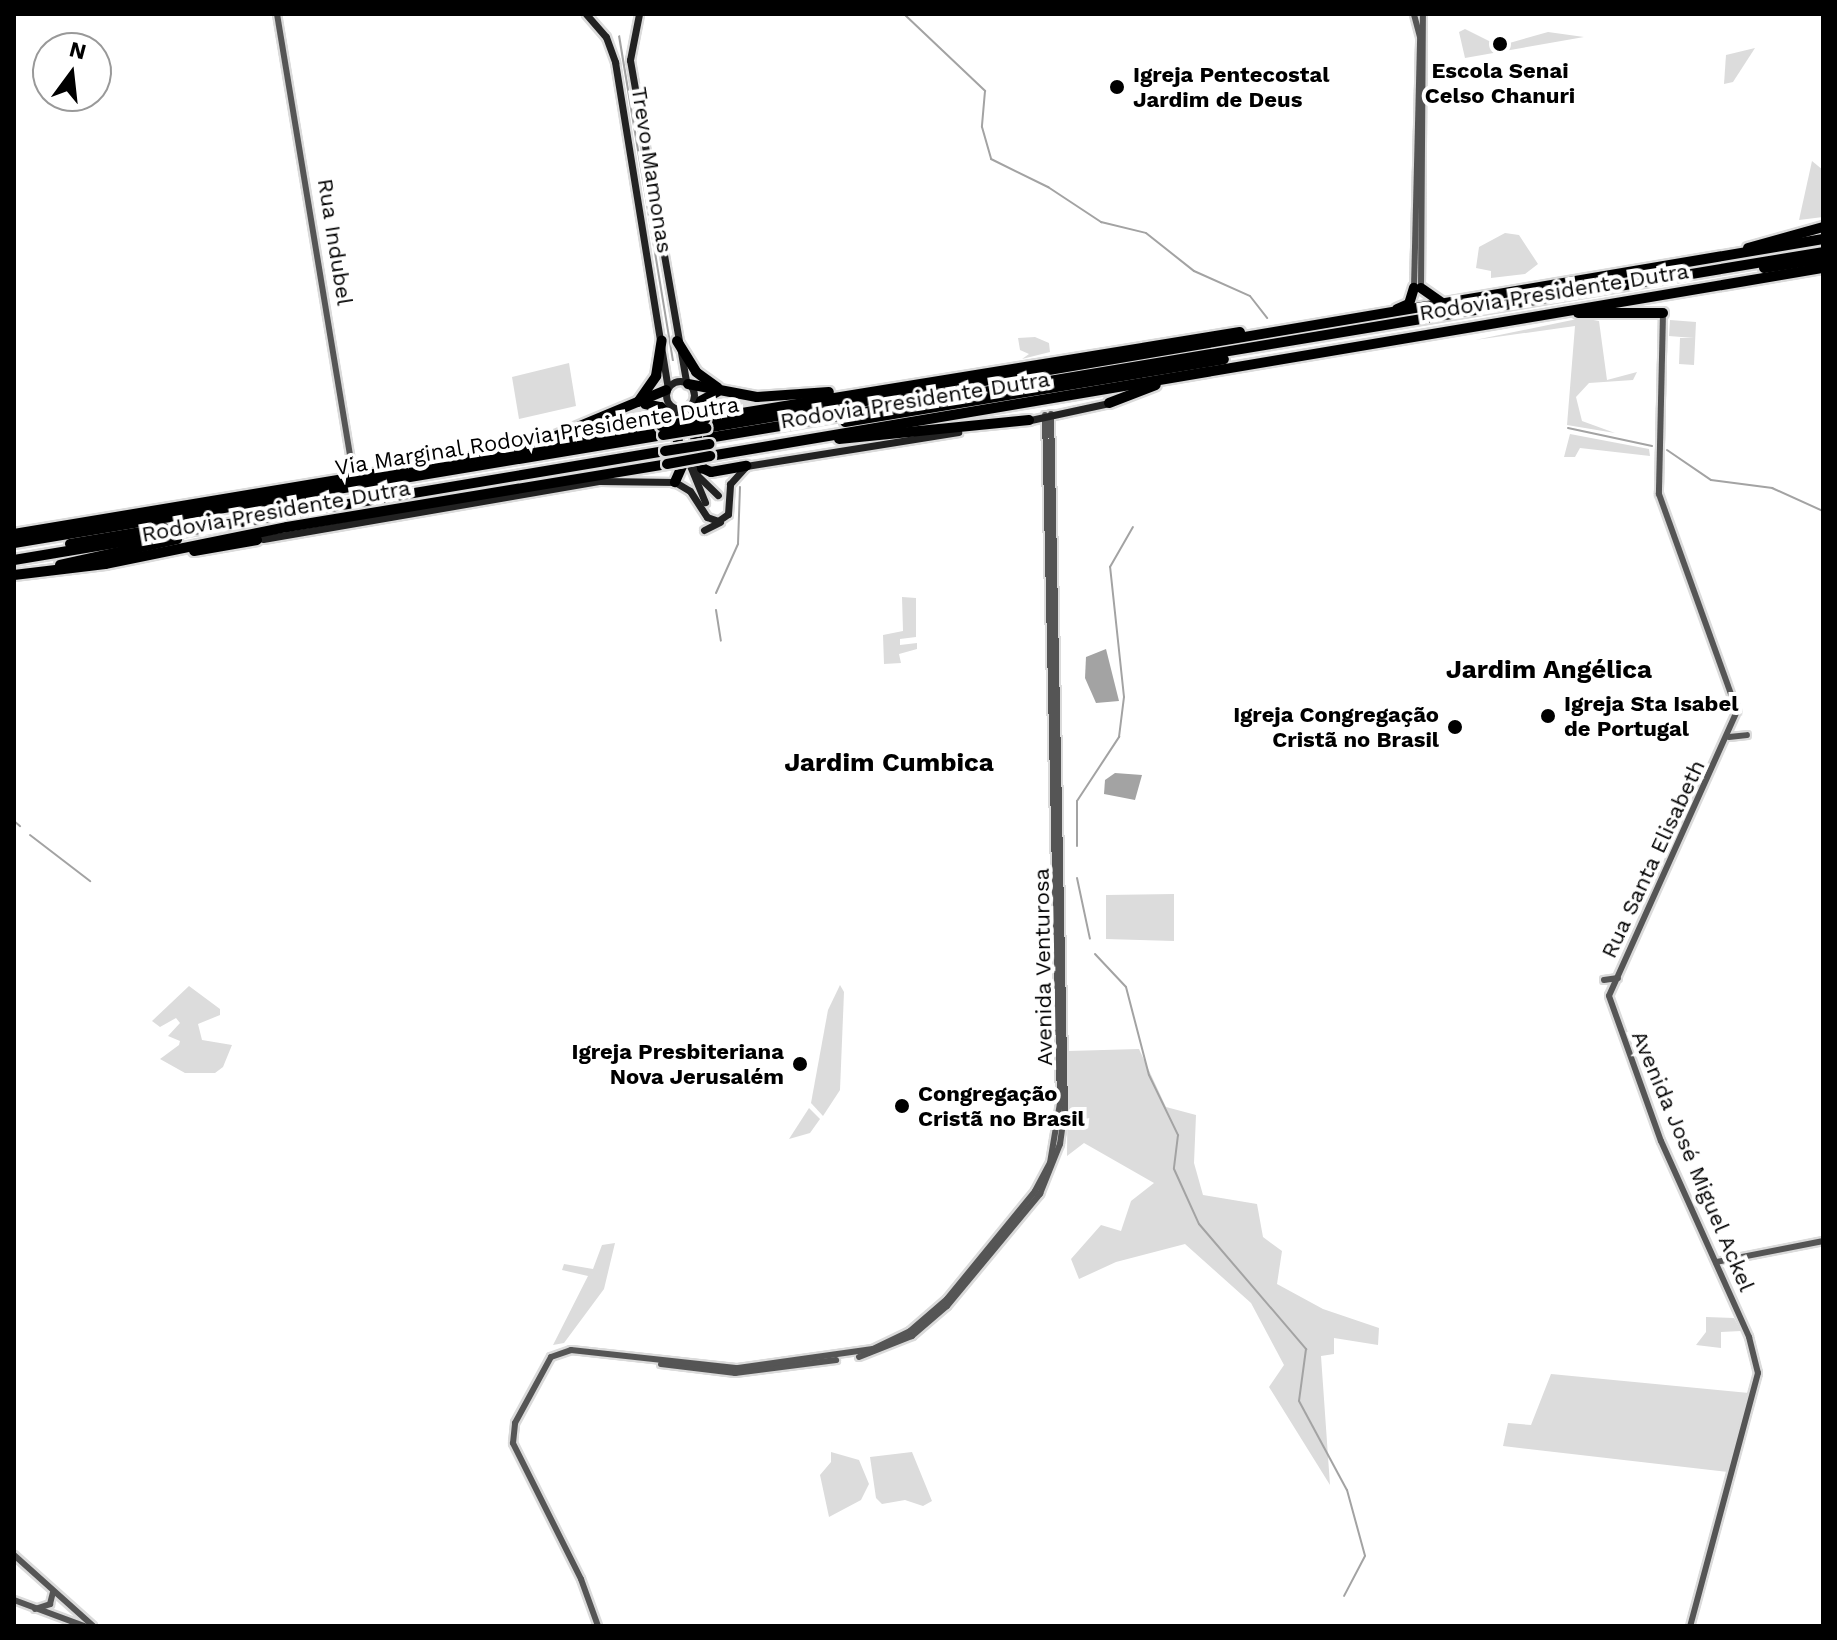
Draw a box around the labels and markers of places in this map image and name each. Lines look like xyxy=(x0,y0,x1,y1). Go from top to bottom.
marker: Escola Senai Celso Chanuri xyxy=(1491,35,1509,53)
place label: Escola Senai Celso Chanuri xyxy=(1425,57,1575,108)
place label: Igreja Pentecostal Jardim de Deus xyxy=(1133,61,1330,112)
marker: Igreja Pentecostal Jardim de Deus xyxy=(1108,78,1126,96)
place label: Igreja Sta Isabel de Portugal xyxy=(1564,690,1739,742)
place label: Igreja Congregação Cristã no Brasil xyxy=(1233,701,1439,752)
marker: Igreja Sta Isabel de Portugal xyxy=(1539,707,1557,725)
marker: Igreja Congregação Cristã no Brasil xyxy=(1446,718,1464,736)
place label: Igreja Presbiteriana Nova Jerusalém xyxy=(571,1038,784,1090)
marker: Igreja Presbiteriana Nova Jerusalém xyxy=(791,1055,809,1073)
place label: Congregação Cristã no Brasil xyxy=(918,1080,1085,1132)
marker: Congregação Cristã no Brasil xyxy=(893,1097,911,1115)

